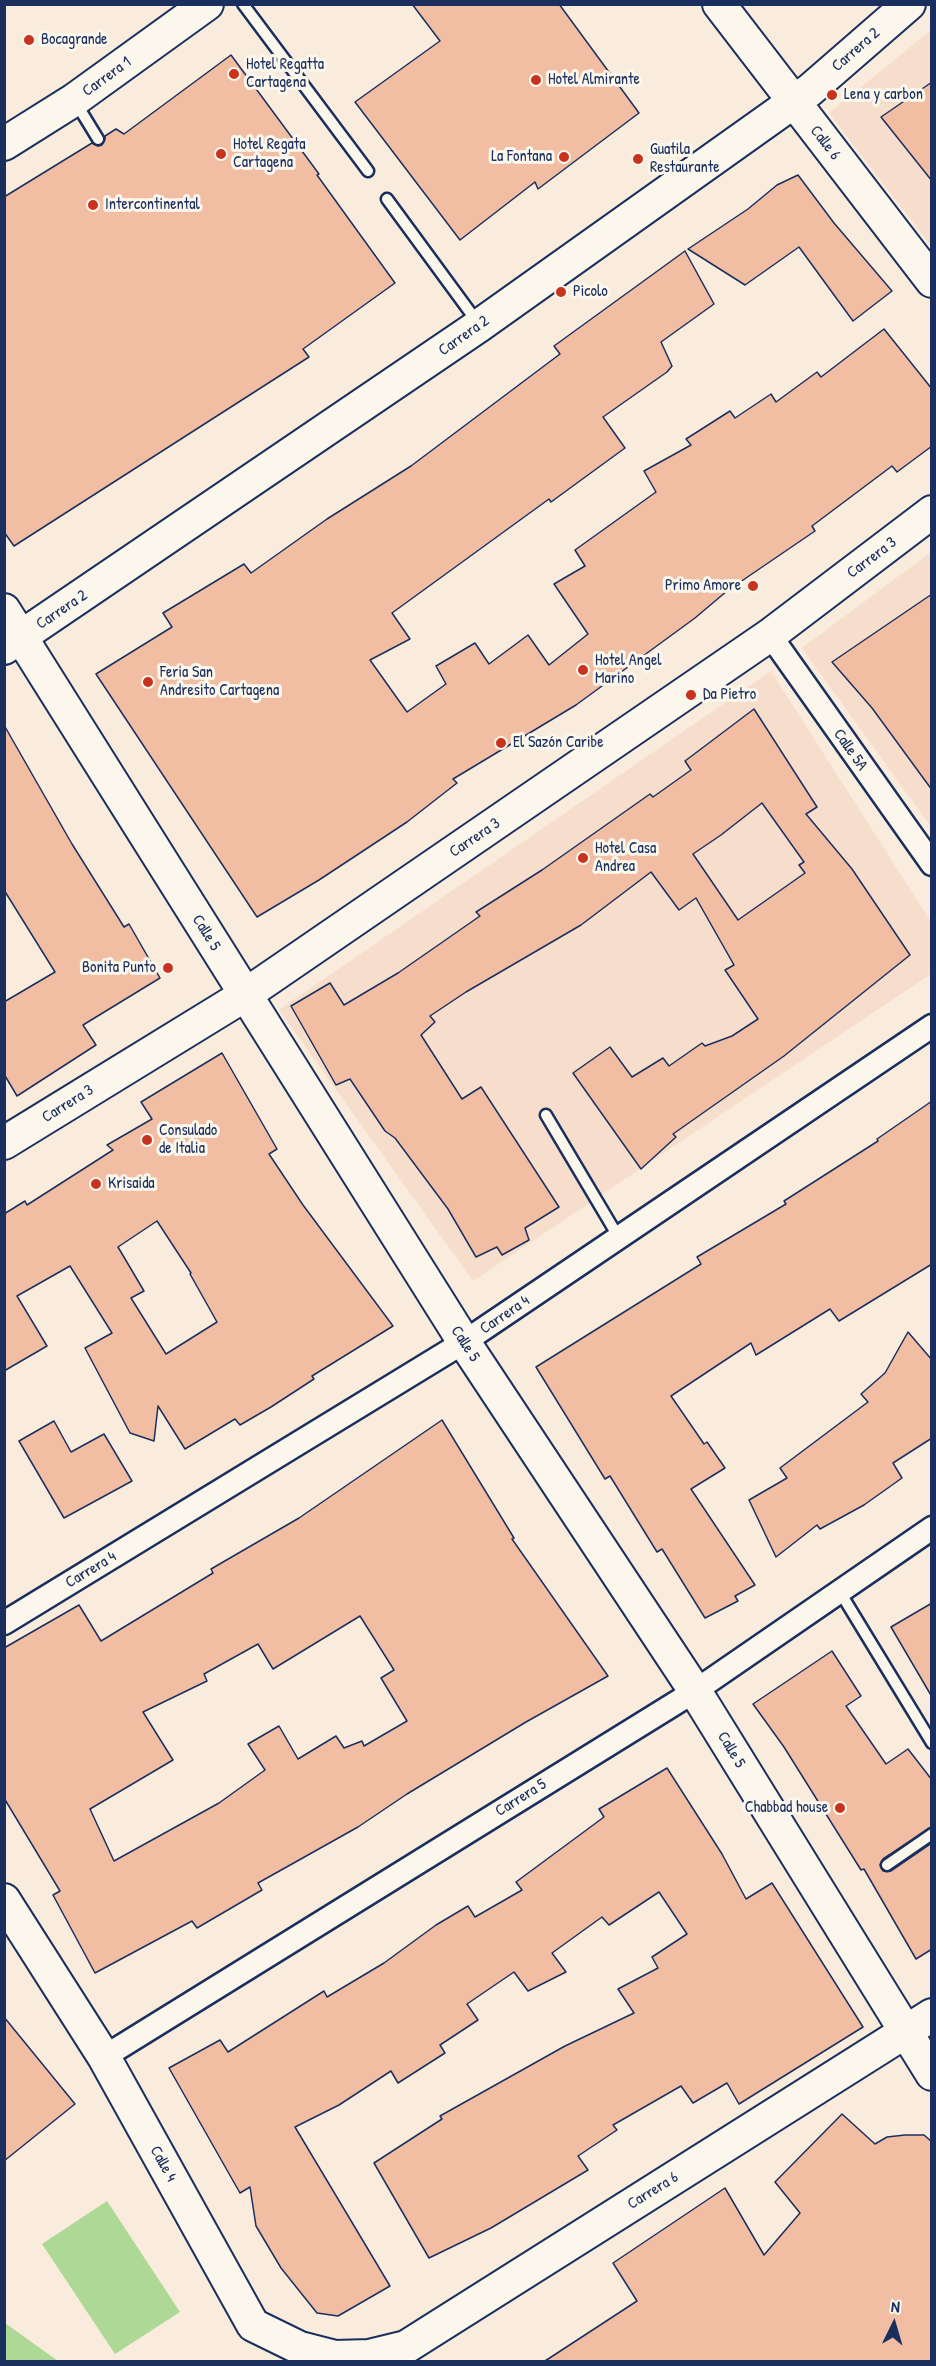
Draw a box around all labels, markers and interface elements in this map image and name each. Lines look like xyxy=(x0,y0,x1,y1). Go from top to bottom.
street label: Carrera 2 xyxy=(828,24,884,76)
place label: Bocagrande xyxy=(41,30,107,50)
marker: Bocagrande xyxy=(22,33,36,47)
street label: Carrera 1 xyxy=(79,53,135,101)
place label: Hotel Regatta Cartagena xyxy=(246,55,324,93)
marker: Hotel Regatta Cartagena xyxy=(227,67,241,81)
place label: Hotel Almirante xyxy=(548,70,640,90)
marker: Hotel Almirante xyxy=(529,73,543,87)
place label: Lena y carbon xyxy=(844,85,923,105)
marker: Lena y carbon xyxy=(825,88,839,102)
street label: Calle 6 xyxy=(806,122,844,164)
place label: Hotel Regata Cartagena xyxy=(233,135,306,173)
place label: Guatila Restaurante xyxy=(650,140,720,178)
marker: Hotel Regata Cartagena xyxy=(214,147,228,161)
place label: La Fontana xyxy=(491,147,552,167)
marker: La Fontana xyxy=(557,150,571,164)
marker: Guatila Restaurante xyxy=(631,152,645,166)
place label: Intercontinental xyxy=(105,195,200,215)
marker: Intercontinental xyxy=(86,198,100,212)
place label: Picolo xyxy=(573,282,608,302)
marker: Picolo xyxy=(554,285,568,299)
street label: Carrera 2 xyxy=(435,312,493,360)
street label: Carrera 3 xyxy=(843,533,901,583)
place label: Primo Amore xyxy=(665,576,741,596)
marker: Primo Amore xyxy=(746,579,760,593)
street label: Carrera 2 xyxy=(33,586,91,634)
place label: Hotel Angel Marino xyxy=(595,651,662,689)
place label: Feria San Andresito Cartagena xyxy=(160,663,279,701)
marker: Hotel Angel Marino xyxy=(576,663,590,677)
marker: Feria San Andresito Cartagena xyxy=(141,675,155,689)
place label: Da Pietro xyxy=(703,685,756,705)
marker: Da Pietro xyxy=(684,688,698,702)
street label: Calle 5A xyxy=(829,725,871,775)
place label: El Sazón Caribe xyxy=(513,733,604,753)
marker: El Sazón Caribe xyxy=(494,736,508,750)
street label: Carrera 3 xyxy=(446,814,504,862)
place label: Hotel Casa Andrea xyxy=(595,839,656,877)
marker: Hotel Casa Andrea xyxy=(576,851,590,865)
street label: Calle 5 xyxy=(188,911,224,955)
place label: Bonita Punto xyxy=(82,958,156,978)
marker: Bonita Punto xyxy=(161,961,175,975)
street label: Carrera 3 xyxy=(39,1081,97,1127)
place label: Consulado de Italia xyxy=(159,1121,217,1159)
marker: Consulado de Italia xyxy=(140,1133,154,1147)
place label: Krisaida xyxy=(108,1174,155,1194)
marker: Krisaida xyxy=(89,1177,103,1191)
street label: Carrera 4 xyxy=(476,1291,534,1339)
street label: Calle 5 xyxy=(446,1323,484,1365)
street label: Carrera 4 xyxy=(62,1547,120,1593)
street label: Calle 5 xyxy=(713,1728,749,1772)
street label: Carrera 5 xyxy=(492,1775,550,1821)
place label: Chabbad house xyxy=(745,1798,828,1818)
marker: Chabbad house xyxy=(833,1801,847,1815)
street label: Calle 4 xyxy=(145,2143,181,2185)
street label: Carrera 6 xyxy=(624,2168,682,2214)
north arrow xyxy=(864,2294,924,2354)
text: N xyxy=(890,2295,901,2317)

